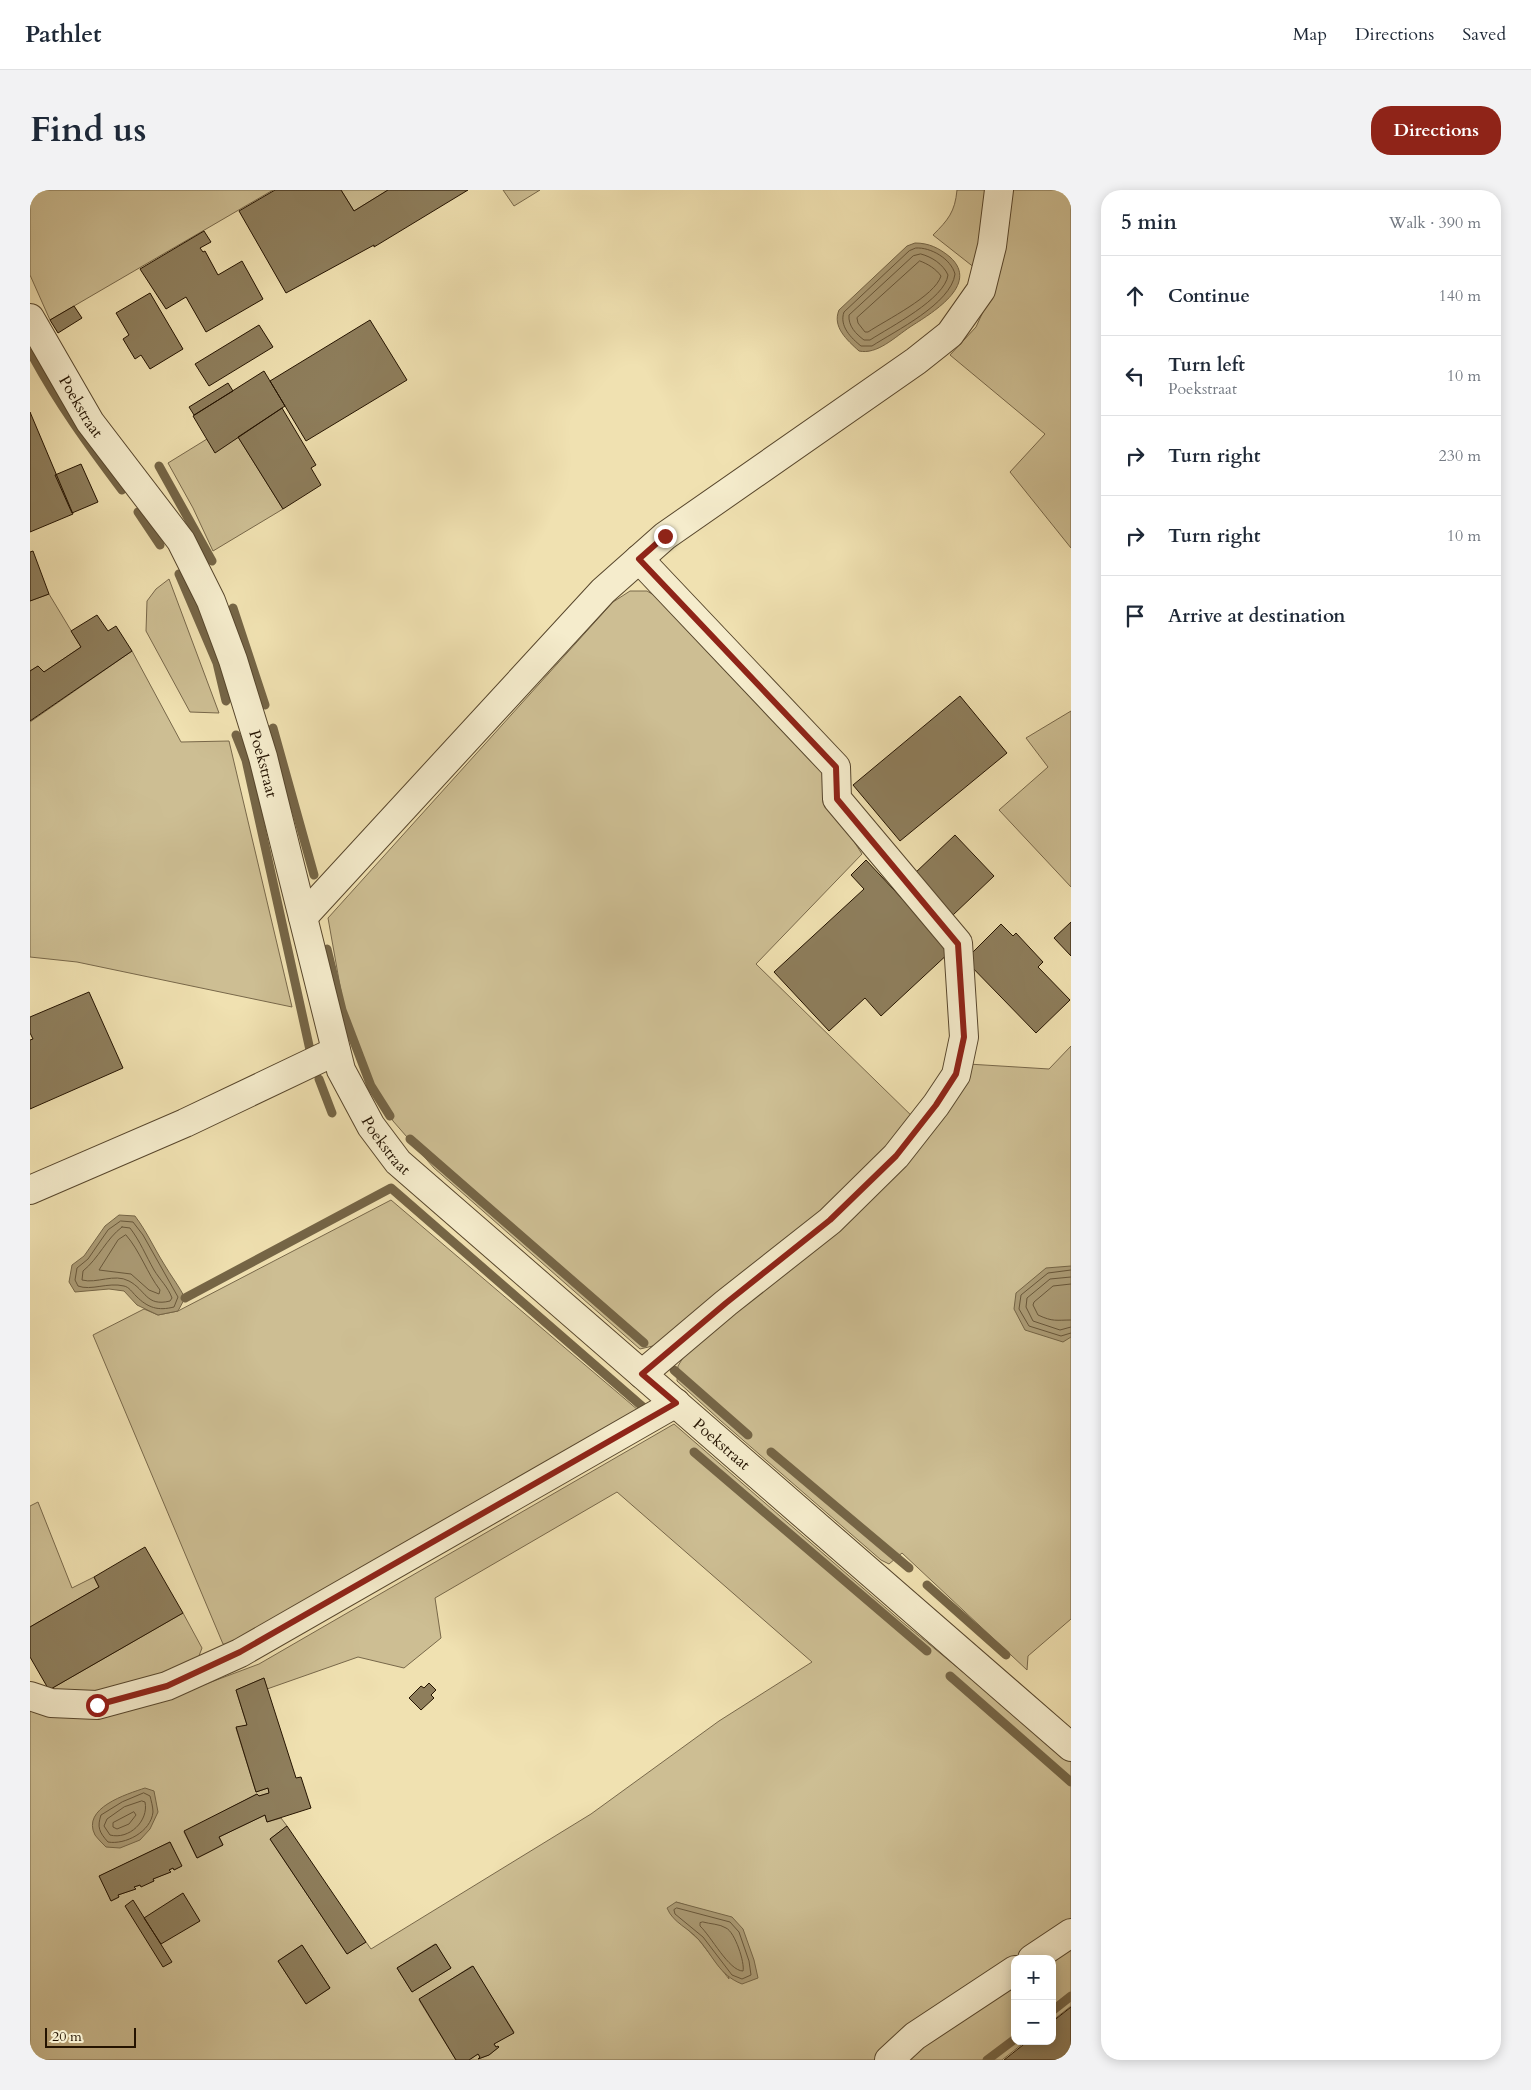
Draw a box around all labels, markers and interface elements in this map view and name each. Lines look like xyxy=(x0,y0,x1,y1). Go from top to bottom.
text: Pathlet xyxy=(25,18,102,51)
text: Map xyxy=(1293,22,1327,47)
text: Directions xyxy=(1355,22,1434,47)
text: Saved xyxy=(1462,22,1506,47)
text: Find us xyxy=(30,106,146,154)
button: Directions xyxy=(1371,106,1501,155)
text: 5 min xyxy=(1121,208,1177,237)
text: Walk · 390 m xyxy=(1389,212,1481,234)
icon: ahead xyxy=(1121,282,1149,310)
text: Continue xyxy=(1168,283,1250,309)
text: 140 m xyxy=(1439,285,1481,307)
text: Turn left xyxy=(1168,352,1245,378)
icon: left xyxy=(1121,362,1149,390)
text: 10 m xyxy=(1447,365,1481,387)
street label: Poekstraat xyxy=(53,371,108,442)
text: Poekstraat xyxy=(1168,378,1237,400)
icon: right xyxy=(1121,442,1149,470)
text: Turn right xyxy=(1168,443,1260,469)
text: 230 m xyxy=(1439,445,1481,467)
icon: right xyxy=(1121,522,1149,550)
text: Turn right xyxy=(1168,523,1260,549)
route end xyxy=(654,525,677,548)
text: 10 m xyxy=(1447,525,1481,547)
icon: arrive xyxy=(1121,602,1149,630)
text: Arrive at destination xyxy=(1168,603,1345,629)
street label: Poekstraat xyxy=(243,727,283,800)
street label: Poekstraat xyxy=(356,1112,415,1180)
street label: Poekstraat xyxy=(688,1414,755,1475)
route start xyxy=(86,1694,109,1717)
map controls xyxy=(1011,1955,1056,2045)
button: + xyxy=(1011,1955,1056,2000)
button: − xyxy=(1011,2000,1056,2045)
scale bar xyxy=(45,2025,136,2048)
text: 20 m xyxy=(52,2027,82,2046)

